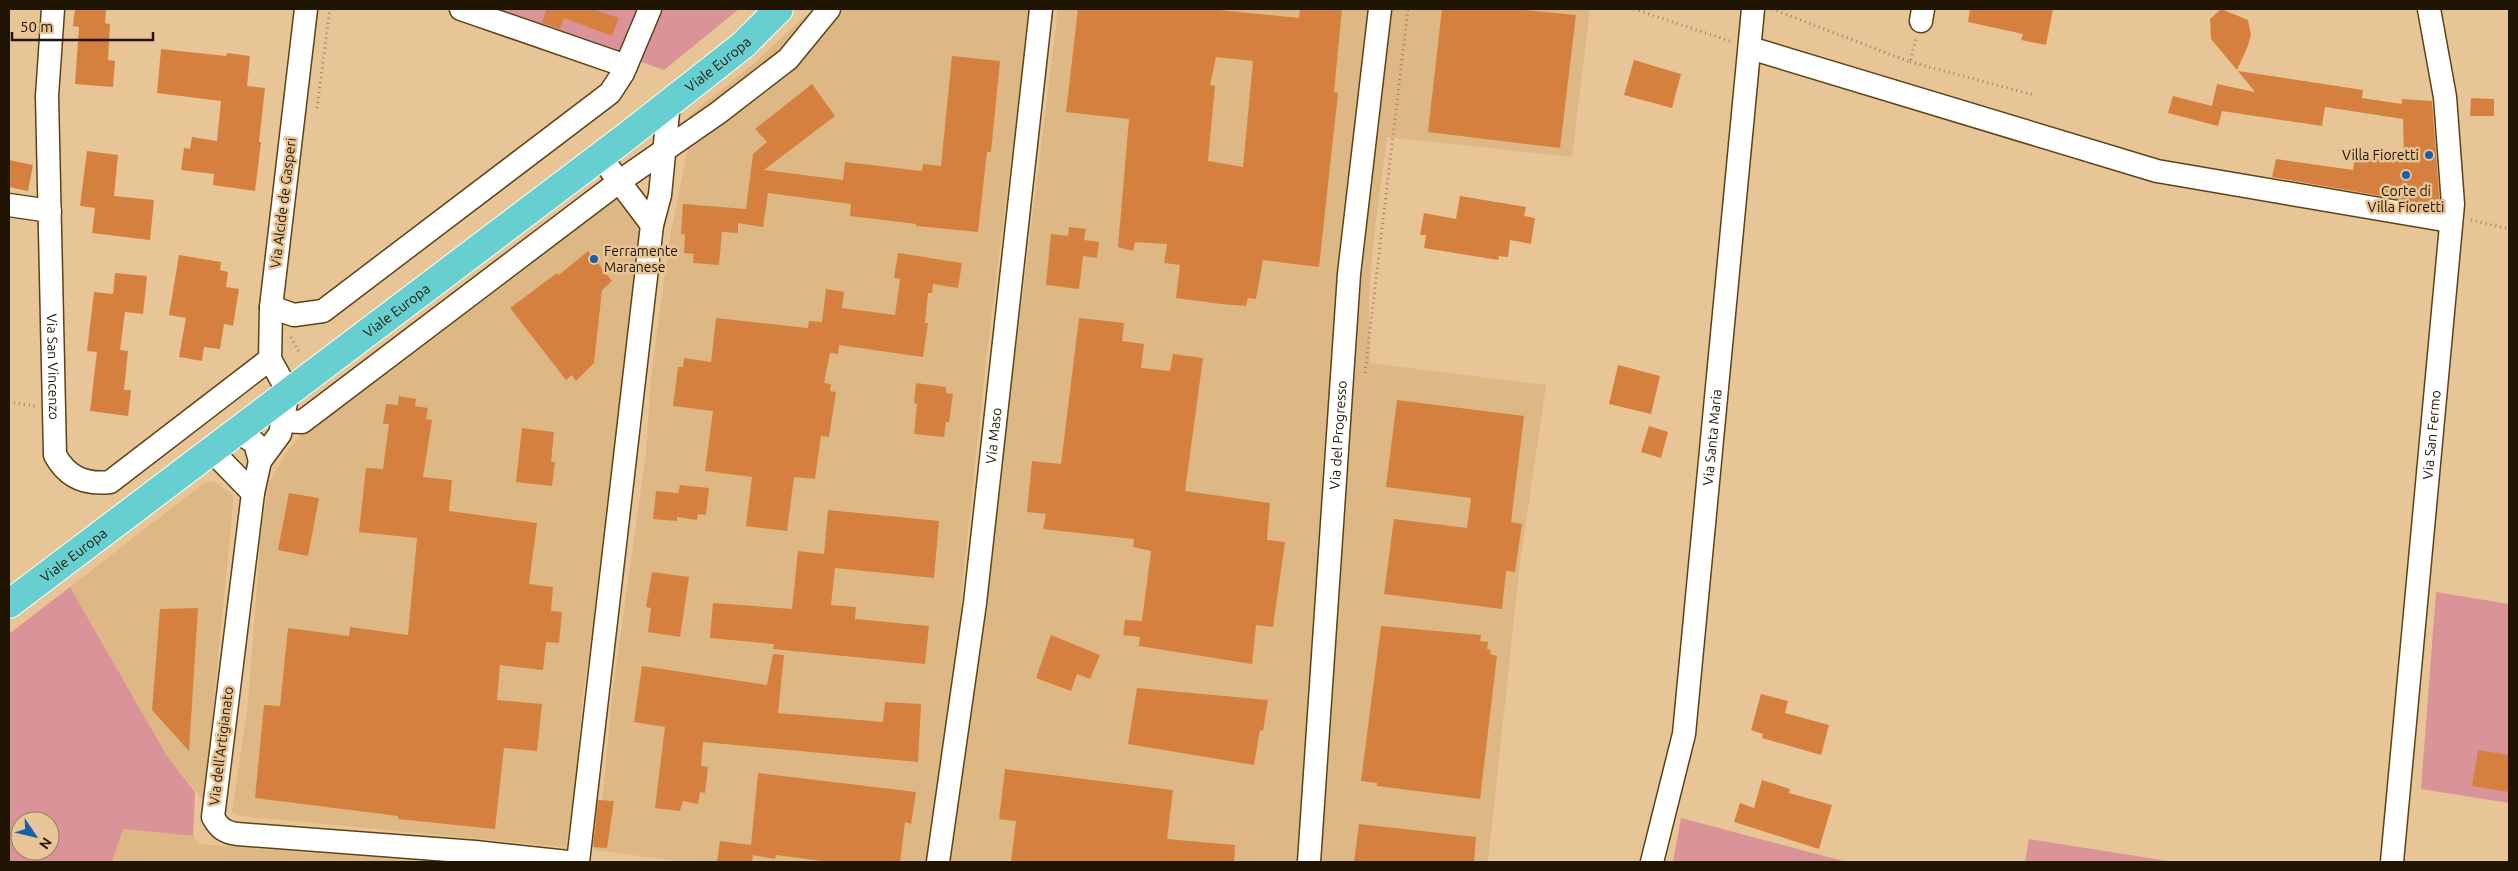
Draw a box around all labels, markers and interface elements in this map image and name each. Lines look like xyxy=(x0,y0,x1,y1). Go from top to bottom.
scale bar xyxy=(12,10,154,42)
text: 50 m xyxy=(20,18,53,35)
street label: Viale Europa xyxy=(682,34,754,95)
street label: Via Alcide de Gasperi xyxy=(267,137,299,269)
place label: Villa Fioretti xyxy=(2342,147,2419,163)
marker: Villa Fioretti xyxy=(2423,149,2435,161)
marker: Corte di Villa Fioretti xyxy=(2400,169,2412,181)
place label: Corte di Villa Fioretti xyxy=(2368,183,2444,215)
place label: Ferramente Maranese xyxy=(604,243,678,275)
marker: Ferramente Maranese xyxy=(588,253,600,265)
street label: Viale Europa xyxy=(360,280,433,341)
street label: Via San Vincenzo xyxy=(44,313,62,420)
street label: Via del Progresso xyxy=(1326,380,1350,490)
street label: Via Santa Maria xyxy=(1700,388,1725,486)
street label: Via San Fermo xyxy=(2419,389,2444,480)
street label: Via Maso xyxy=(983,407,1005,465)
street label: Viale Europa xyxy=(37,525,110,585)
street label: Via dell'Artigianato xyxy=(206,686,236,806)
north arrow xyxy=(10,811,60,861)
text: N xyxy=(36,835,55,852)

